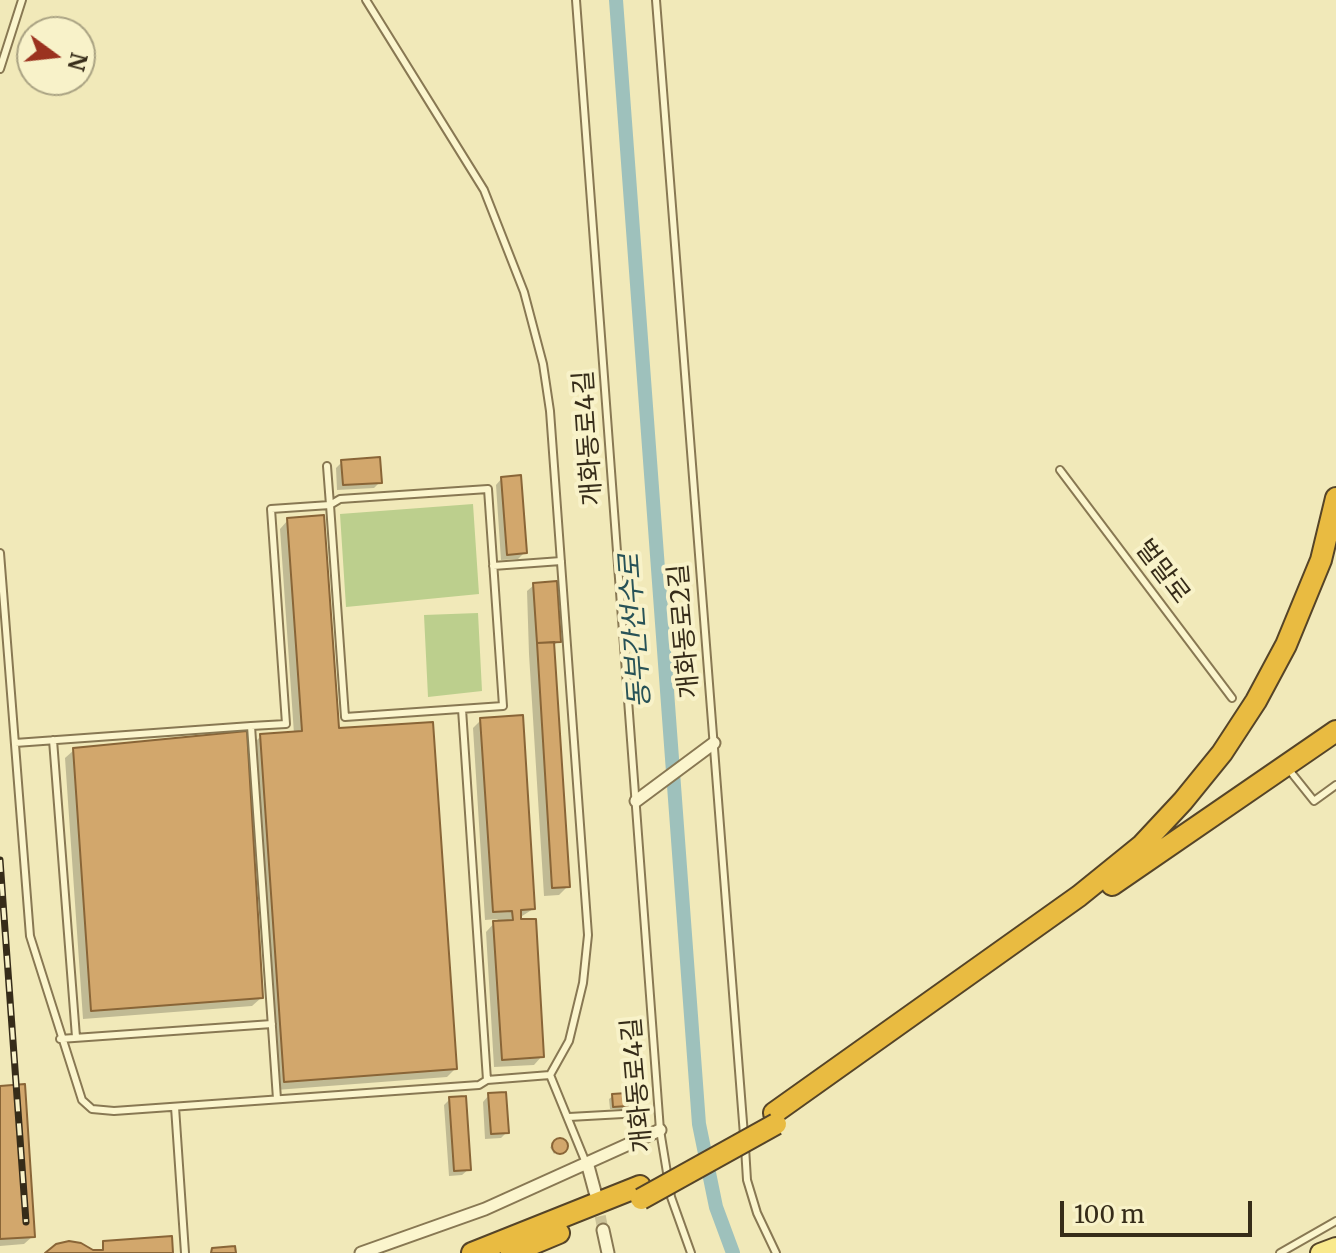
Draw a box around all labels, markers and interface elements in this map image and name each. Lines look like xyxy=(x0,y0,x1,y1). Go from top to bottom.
north arrow xyxy=(16,16,96,96)
text: N xyxy=(61,50,93,74)
street label: 개화동로4길 xyxy=(569,369,609,507)
street label: 벌말로 xyxy=(1128,534,1196,610)
water label: 동부간선수로 xyxy=(614,553,658,709)
street label: 개화동로2길 xyxy=(664,562,706,700)
street label: 개화동로4길 xyxy=(617,1016,659,1154)
scale bar xyxy=(1064,1185,1256,1235)
text: 100 m xyxy=(1074,1199,1144,1230)

